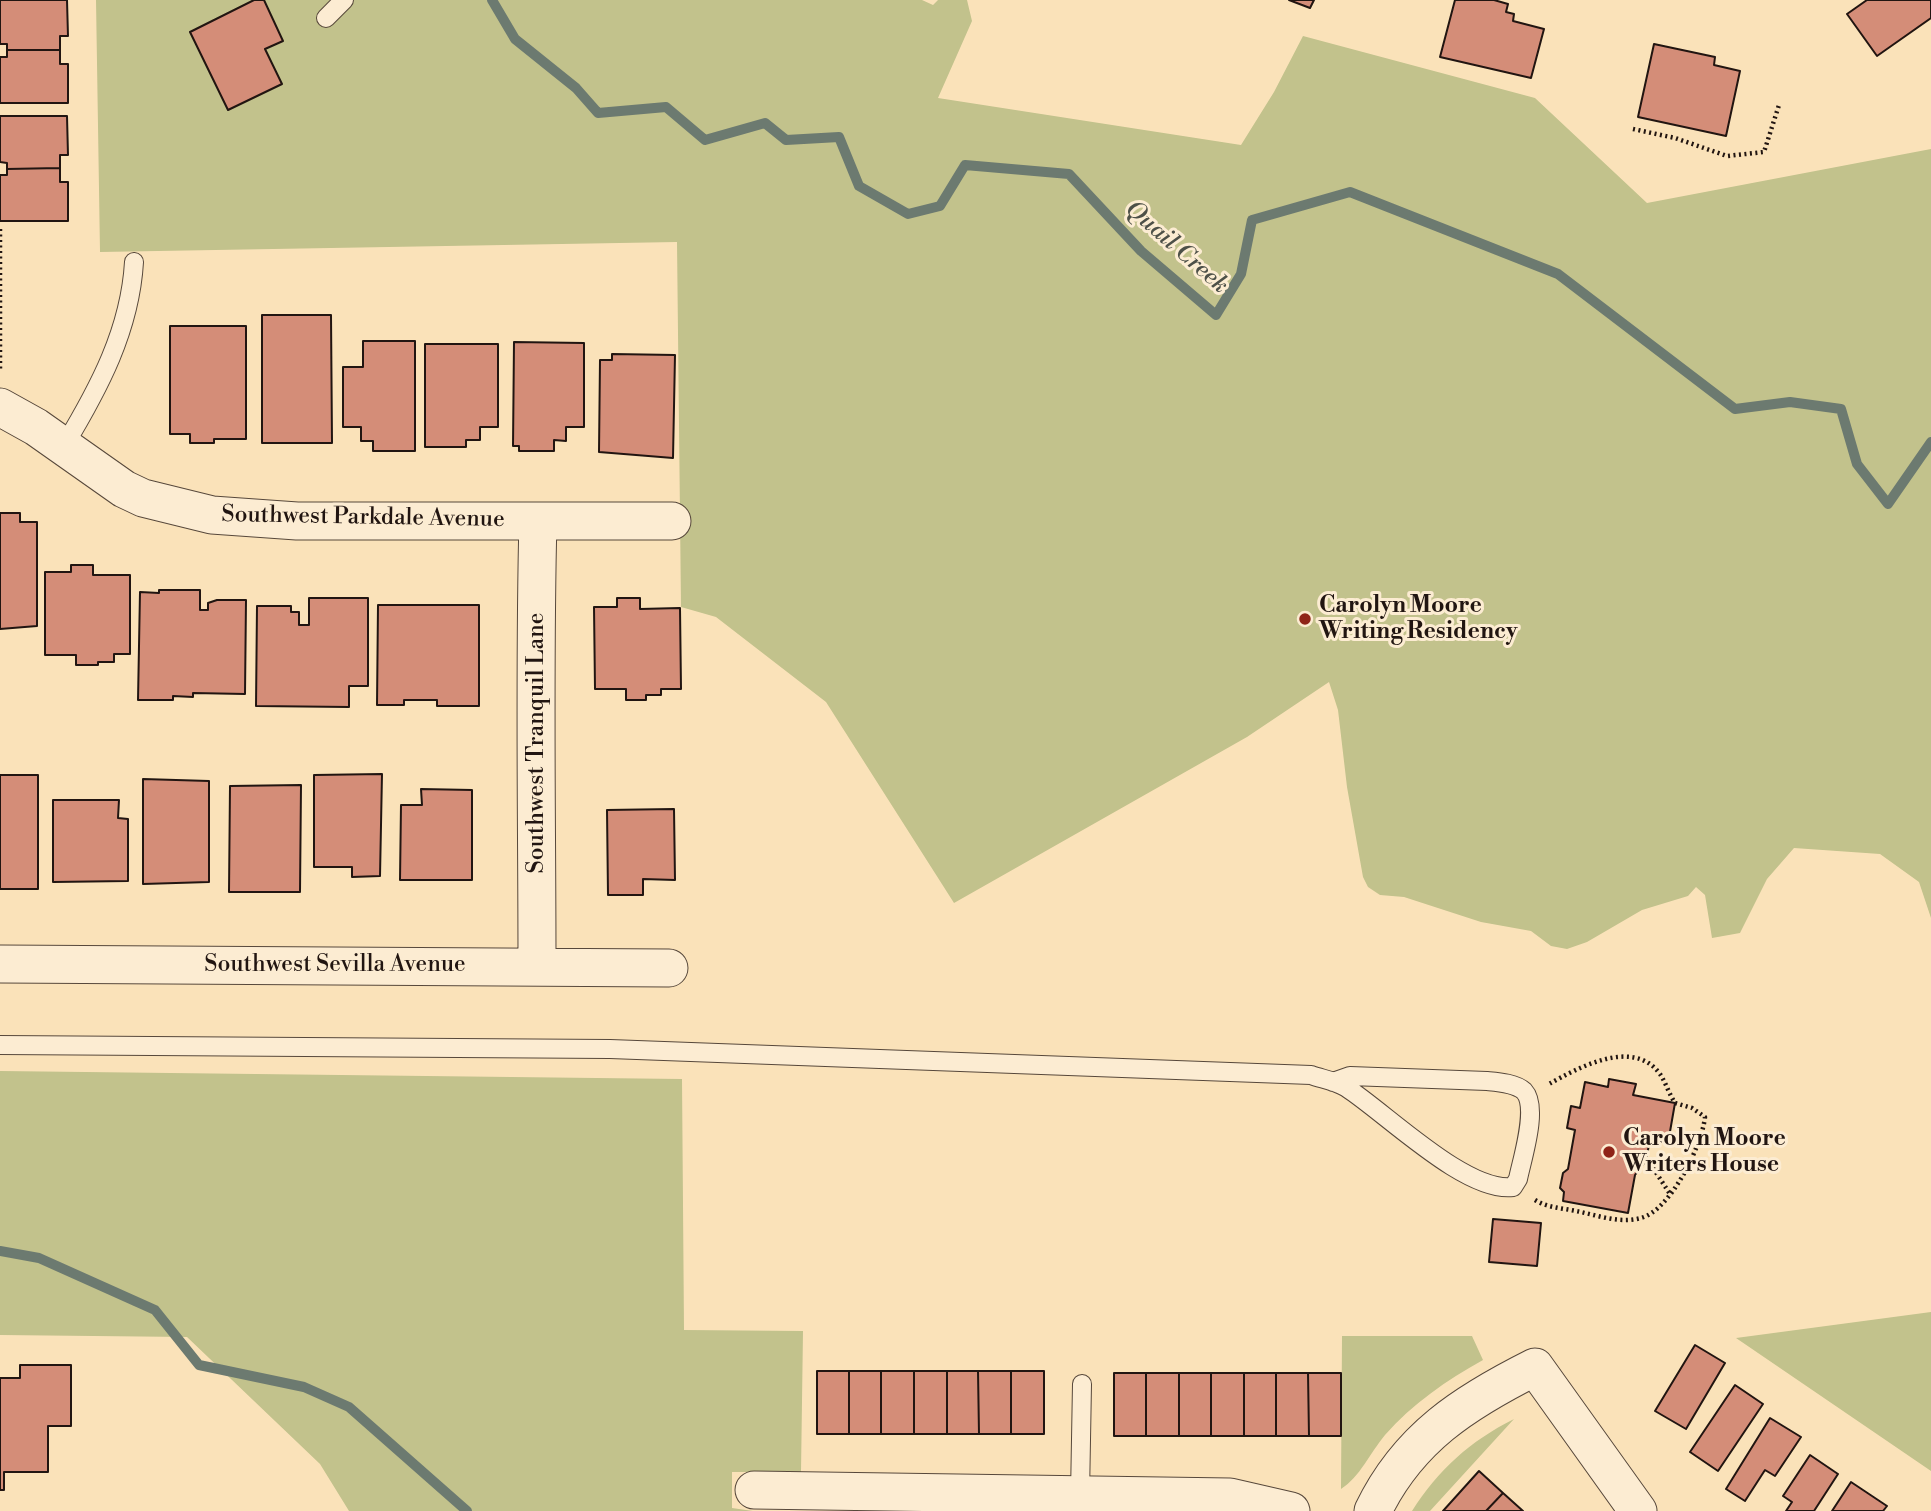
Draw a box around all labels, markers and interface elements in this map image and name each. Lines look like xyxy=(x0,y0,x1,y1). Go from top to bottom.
water label: Quail Creek xyxy=(1119,196,1233,300)
street label: Southwest Parkdale Avenue xyxy=(221,502,505,534)
place label: Carolyn Moore Writing Residency xyxy=(1319,592,1518,646)
marker: Carolyn Moore Writing Residency xyxy=(1297,611,1313,627)
street label: Southwest Tranquil Lane xyxy=(523,613,551,873)
street label: Southwest Sevilla Avenue xyxy=(204,951,466,979)
place label: Carolyn Moore Writers House xyxy=(1623,1125,1786,1179)
marker: Carolyn Moore Writers House xyxy=(1601,1144,1617,1160)

